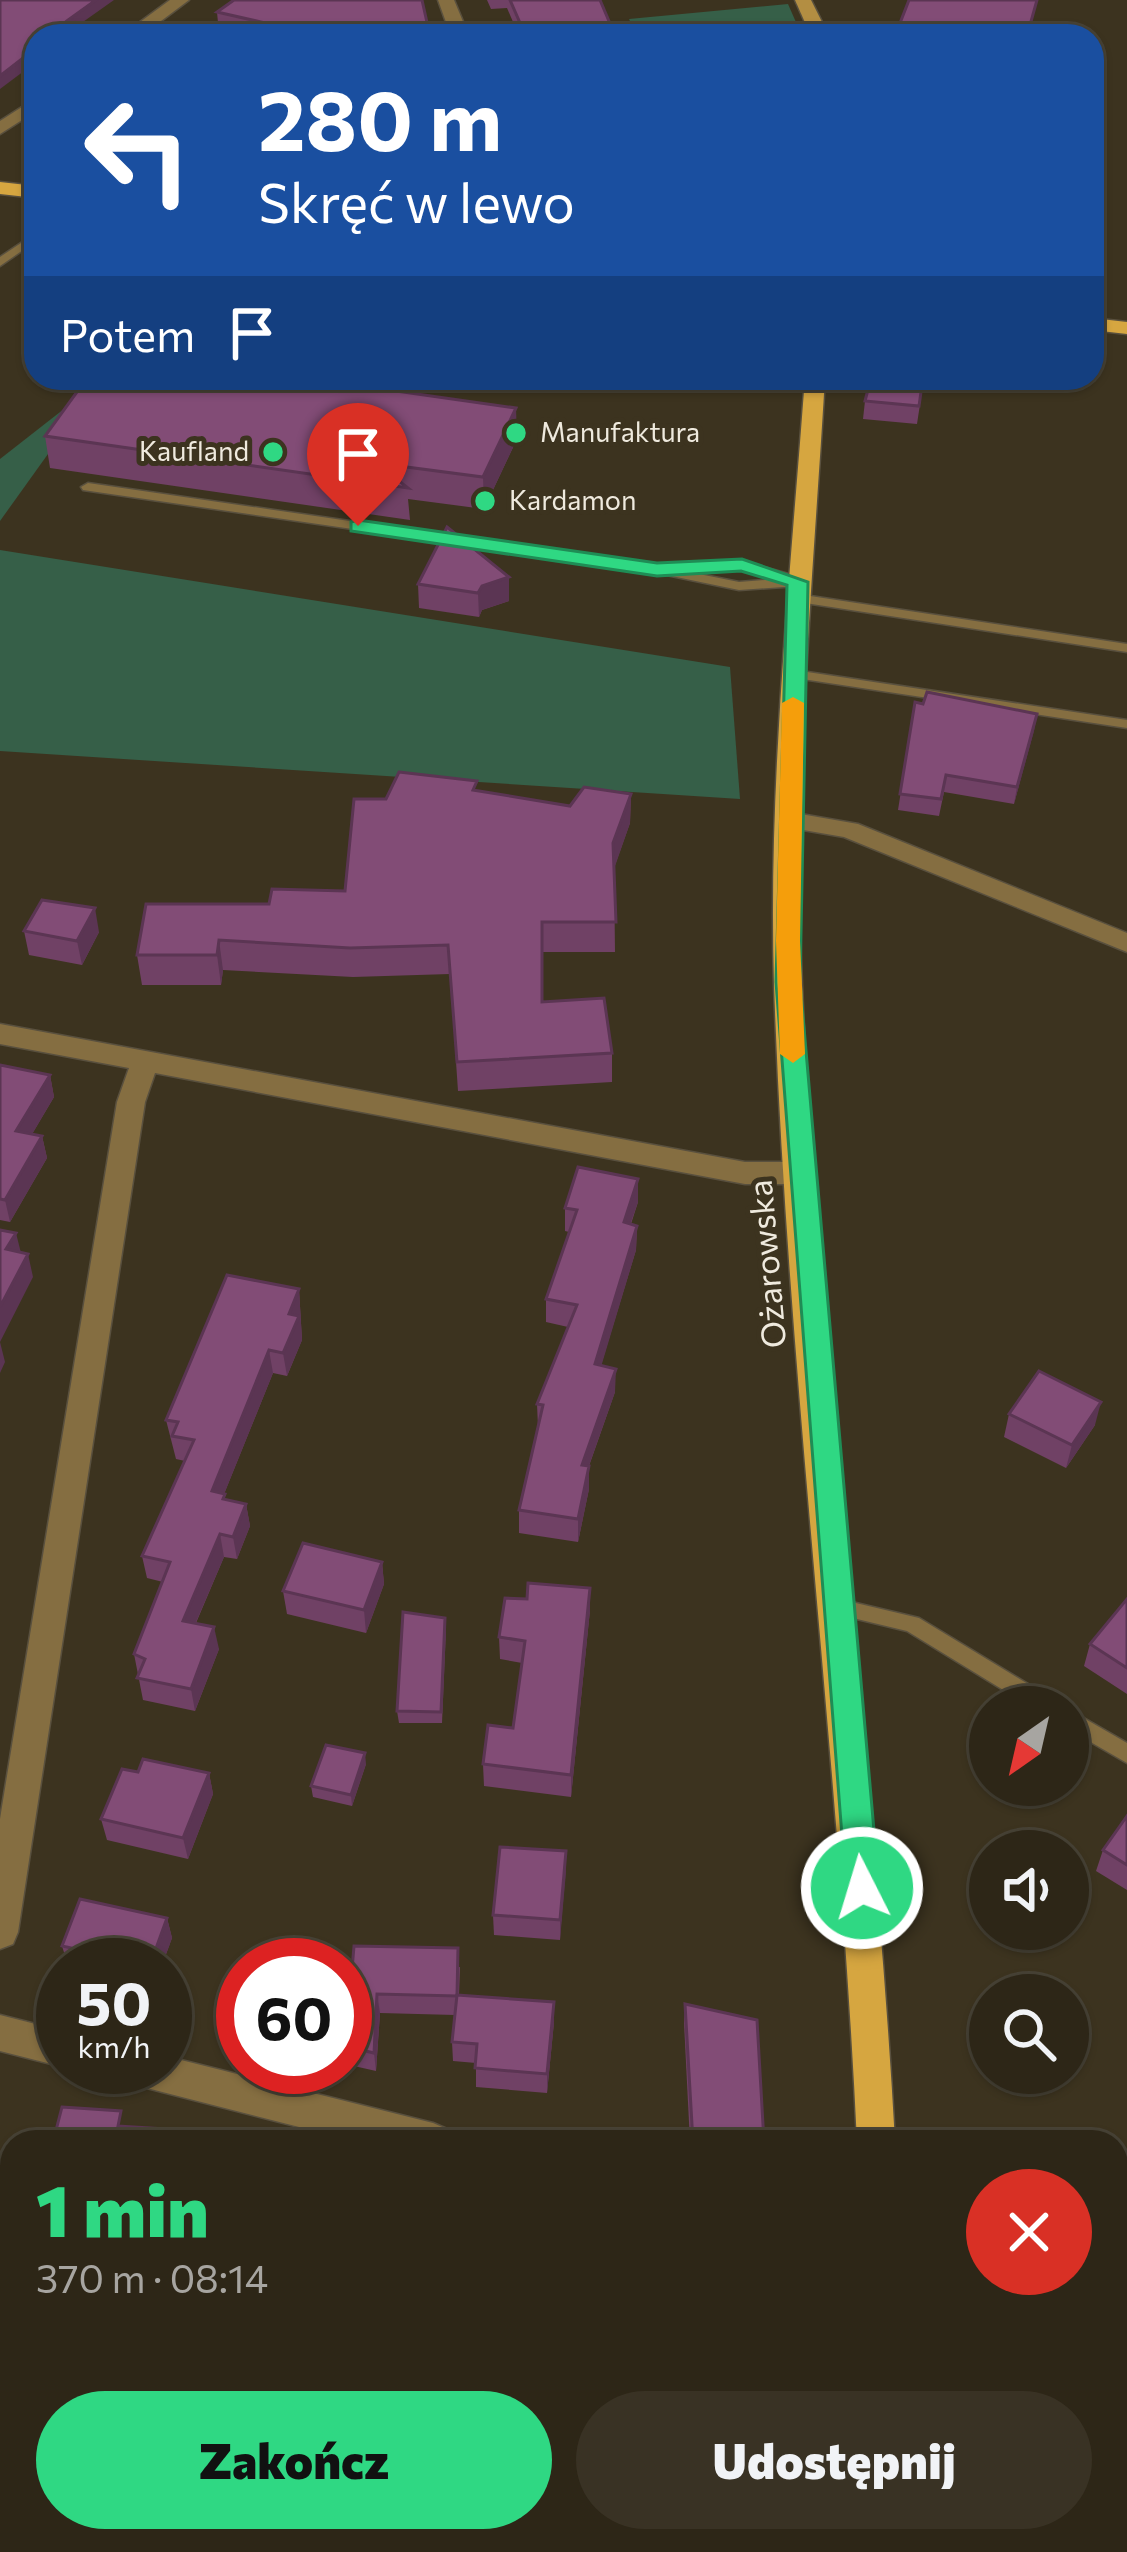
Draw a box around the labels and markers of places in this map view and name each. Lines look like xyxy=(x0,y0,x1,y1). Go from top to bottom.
pin xyxy=(307,403,409,526)
place label: Manufaktura xyxy=(540,415,700,448)
marker: Manufaktura xyxy=(503,420,529,446)
place label: Kaufland xyxy=(139,434,249,467)
marker: Kaufland xyxy=(260,439,286,465)
place label: Kardamon xyxy=(509,483,636,516)
marker: Kardamon xyxy=(472,488,498,514)

